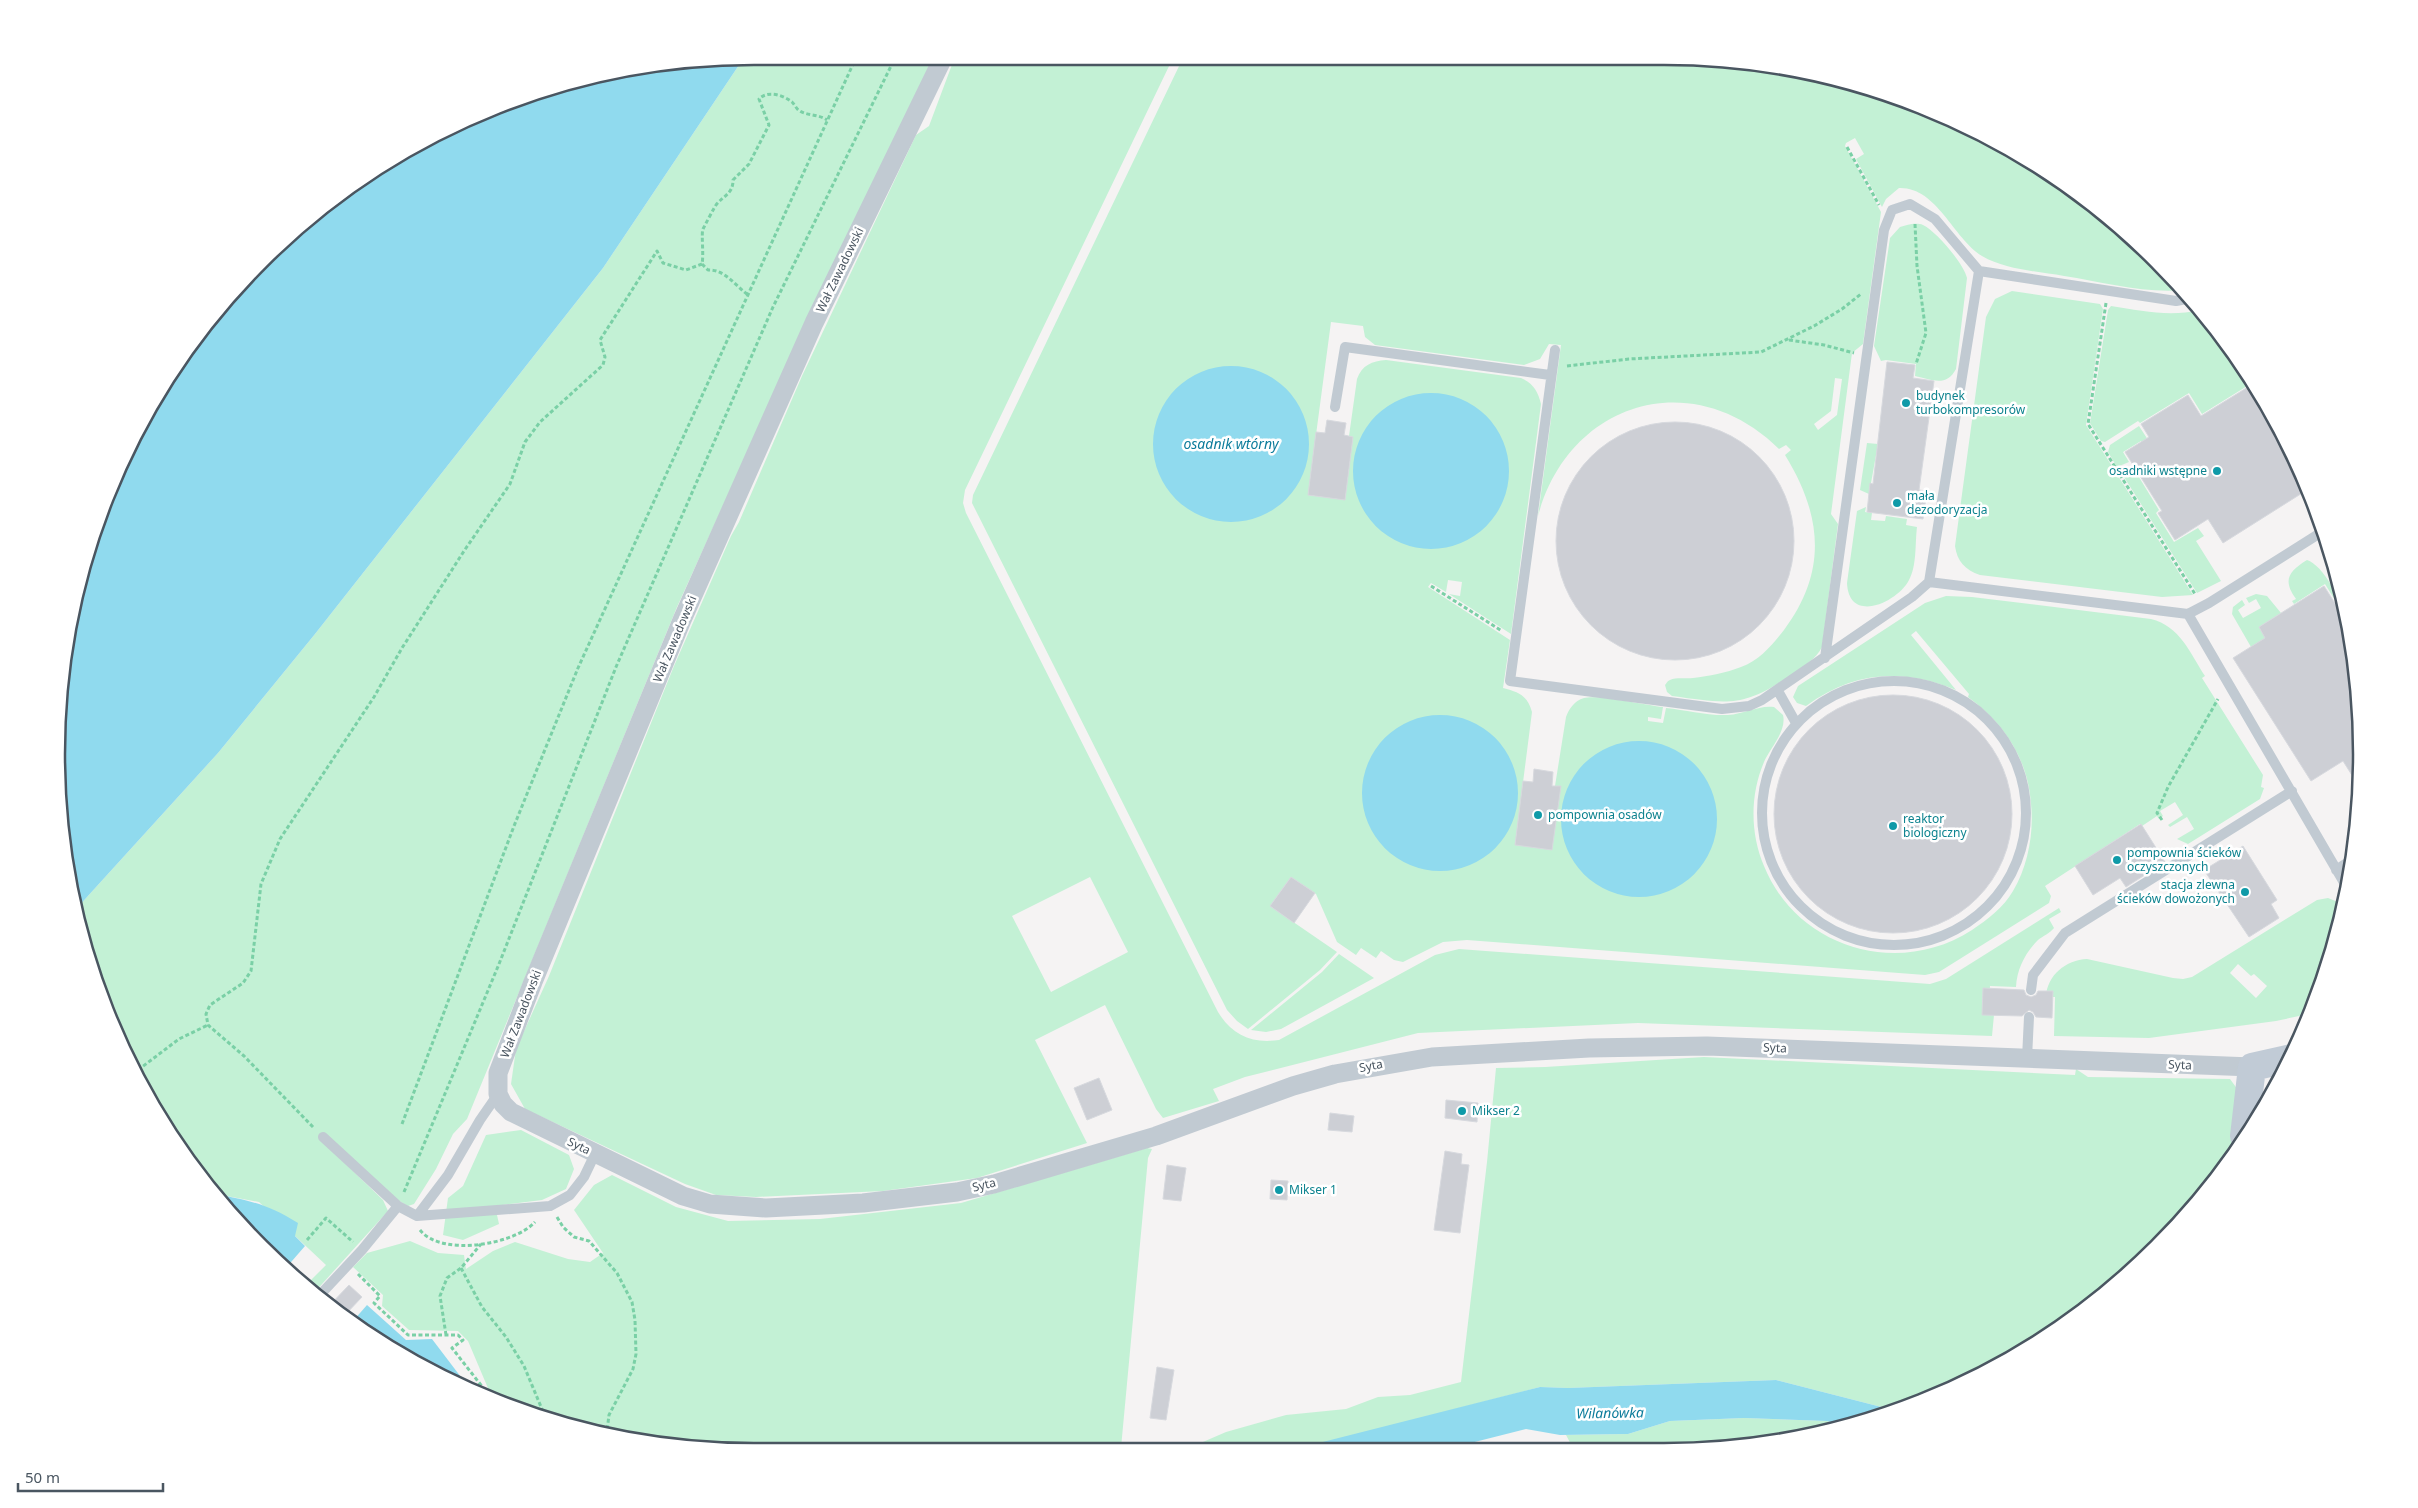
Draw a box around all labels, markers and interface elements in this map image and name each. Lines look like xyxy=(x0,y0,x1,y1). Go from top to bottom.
street label: Wał Zawadowski xyxy=(812,224,868,315)
place label: budynek turbokompresorów xyxy=(1916,387,2026,418)
marker: budynek turbokompresorów xyxy=(1900,397,1912,409)
water label: osadnik wtórny xyxy=(1183,434,1280,453)
place label: osadniki wstępne xyxy=(2109,462,2207,479)
marker: osadniki wstępne xyxy=(2211,465,2223,477)
place label: mała dezodoryzacja xyxy=(1907,487,1988,518)
marker: mała dezodoryzacja xyxy=(1891,497,1903,509)
street label: Wał Zawadowski xyxy=(649,593,700,685)
place label: pompownia osadów xyxy=(1548,806,1662,823)
marker: pompownia osadów xyxy=(1532,809,1544,821)
place label: reaktor biologiczny xyxy=(1903,810,1967,841)
marker: reaktor biologiczny xyxy=(1887,820,1899,832)
place label: pompownia ścieków oczyszczonych xyxy=(2127,844,2242,875)
marker: pompownia ścieków oczyszczonych xyxy=(2111,854,2123,866)
place label: stacja zlewna ścieków dowożonych xyxy=(2117,876,2235,907)
marker: stacja zlewna ścieków dowożonych xyxy=(2239,886,2251,898)
street label: Wał Zawadowski xyxy=(496,967,545,1060)
street label: Syta xyxy=(1763,1039,1787,1056)
street label: Syta xyxy=(1358,1055,1384,1076)
street label: Syta xyxy=(2168,1056,2192,1073)
place label: Mikser 2 xyxy=(1472,1102,1520,1119)
marker: Mikser 2 xyxy=(1456,1105,1468,1117)
street label: Syta xyxy=(565,1133,594,1158)
street label: Syta xyxy=(970,1173,997,1196)
place label: Mikser 1 xyxy=(1289,1181,1337,1198)
marker: Mikser 1 xyxy=(1273,1184,1285,1196)
water label: Wilanówka xyxy=(1576,1402,1644,1423)
scale bar xyxy=(18,1460,162,1492)
text: 50 m xyxy=(25,1467,60,1487)

